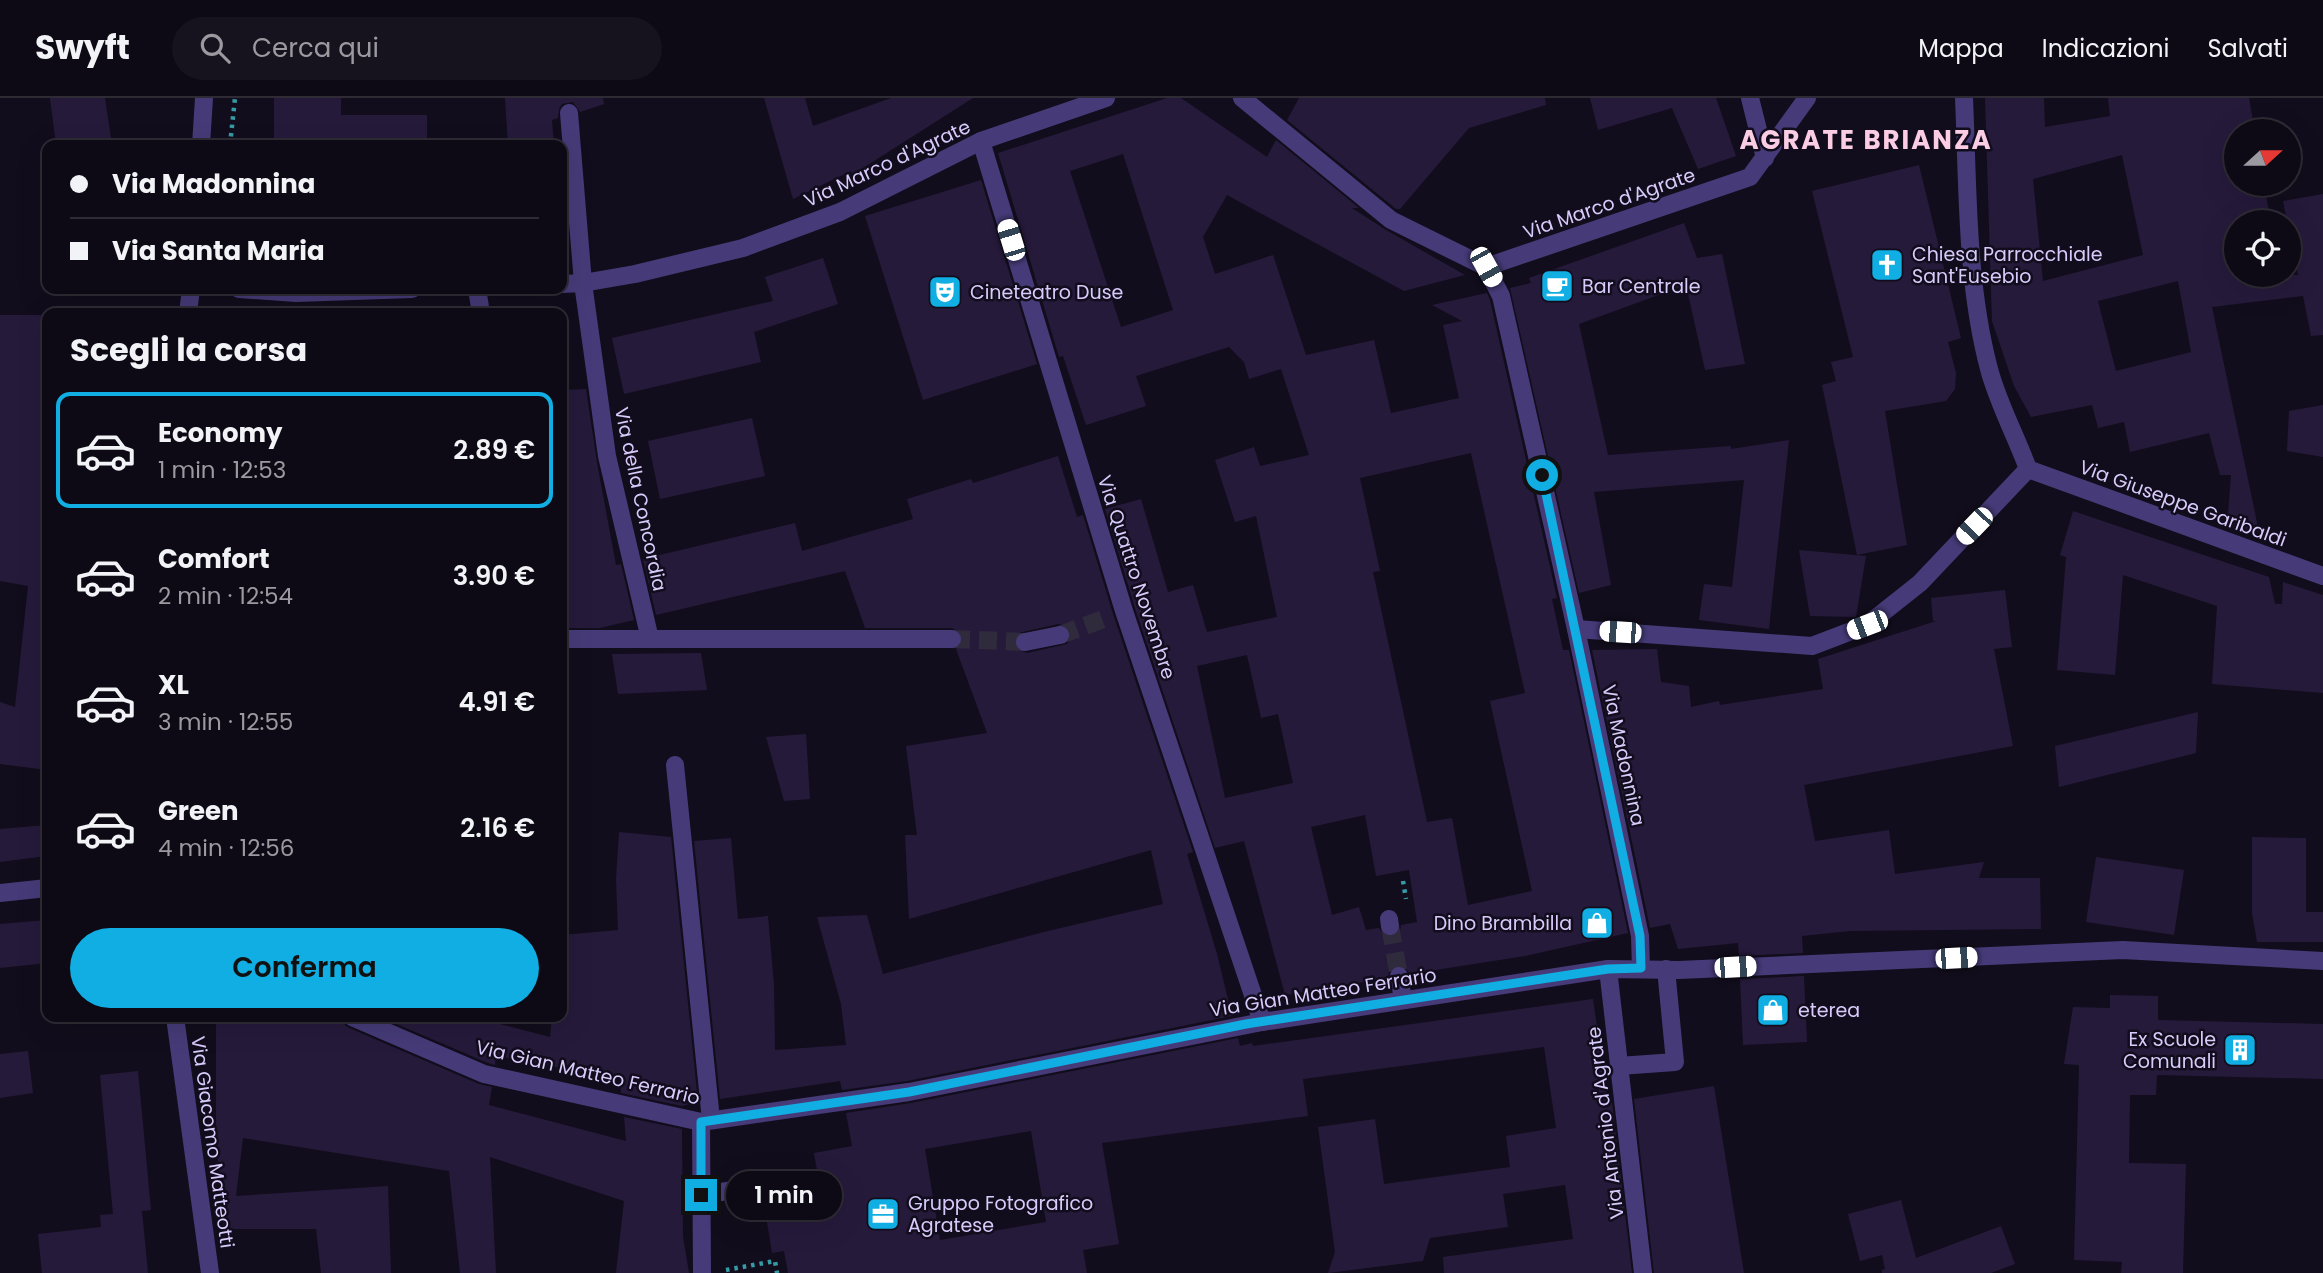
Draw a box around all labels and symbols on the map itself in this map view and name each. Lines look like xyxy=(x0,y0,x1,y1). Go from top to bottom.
street label: Via Marco d'Agrate xyxy=(800,113,975,214)
north arrow xyxy=(2224,119,2301,196)
district label: AGRATE BRIANZA xyxy=(1739,122,1993,158)
street label: Via Marco d'Agrate xyxy=(1519,161,1699,246)
car xyxy=(995,217,1028,263)
place label: Chiesa Parrocchiale Sant'Eusebio xyxy=(1912,241,2103,290)
car xyxy=(1467,244,1506,290)
church icon: Chiesa Parrocchiale Sant'Eusebio xyxy=(1868,246,1906,284)
cafe icon: Bar Centrale xyxy=(1538,267,1576,305)
theatre icon: Cineteatro Duse xyxy=(926,273,964,311)
place label: Bar Centrale xyxy=(1582,273,1701,300)
place label: Cineteatro Duse xyxy=(970,279,1123,306)
street label: Via della Concordia xyxy=(608,405,673,594)
street label: Via Giuseppe Garibaldi xyxy=(2076,453,2290,554)
route start xyxy=(1526,459,1558,491)
street label: Via Quattro Novembre xyxy=(1091,472,1182,683)
car xyxy=(1952,504,1997,548)
car xyxy=(1844,608,1891,642)
car xyxy=(1599,620,1642,644)
street label: Via Madonnina xyxy=(1595,682,1652,828)
shop icon: Dino Brambilla xyxy=(1578,904,1616,942)
place label: Dino Brambilla xyxy=(1434,910,1572,937)
car xyxy=(1935,946,1978,970)
car xyxy=(1714,955,1757,979)
street label: Via Gian Matteo Ferrario xyxy=(1208,961,1438,1024)
shop icon: eterea xyxy=(1754,991,1792,1029)
place label: eterea xyxy=(1798,997,1860,1024)
street label: Via Antonio d'Agrate xyxy=(1580,1025,1631,1221)
place label: Ex Scuole Comunali xyxy=(2123,1026,2216,1075)
building icon: Ex Scuole Comunali xyxy=(2221,1031,2259,1069)
street label: Via Giacomo Matteotti xyxy=(184,1034,241,1250)
street label: Via Gian Matteo Ferrario xyxy=(473,1034,703,1111)
callout: 1 min xyxy=(726,1170,841,1220)
route end xyxy=(685,1179,717,1211)
place label: Gruppo Fotografico Agratese xyxy=(908,1190,1093,1239)
office icon: Gruppo Fotografico Agratese xyxy=(864,1195,902,1233)

